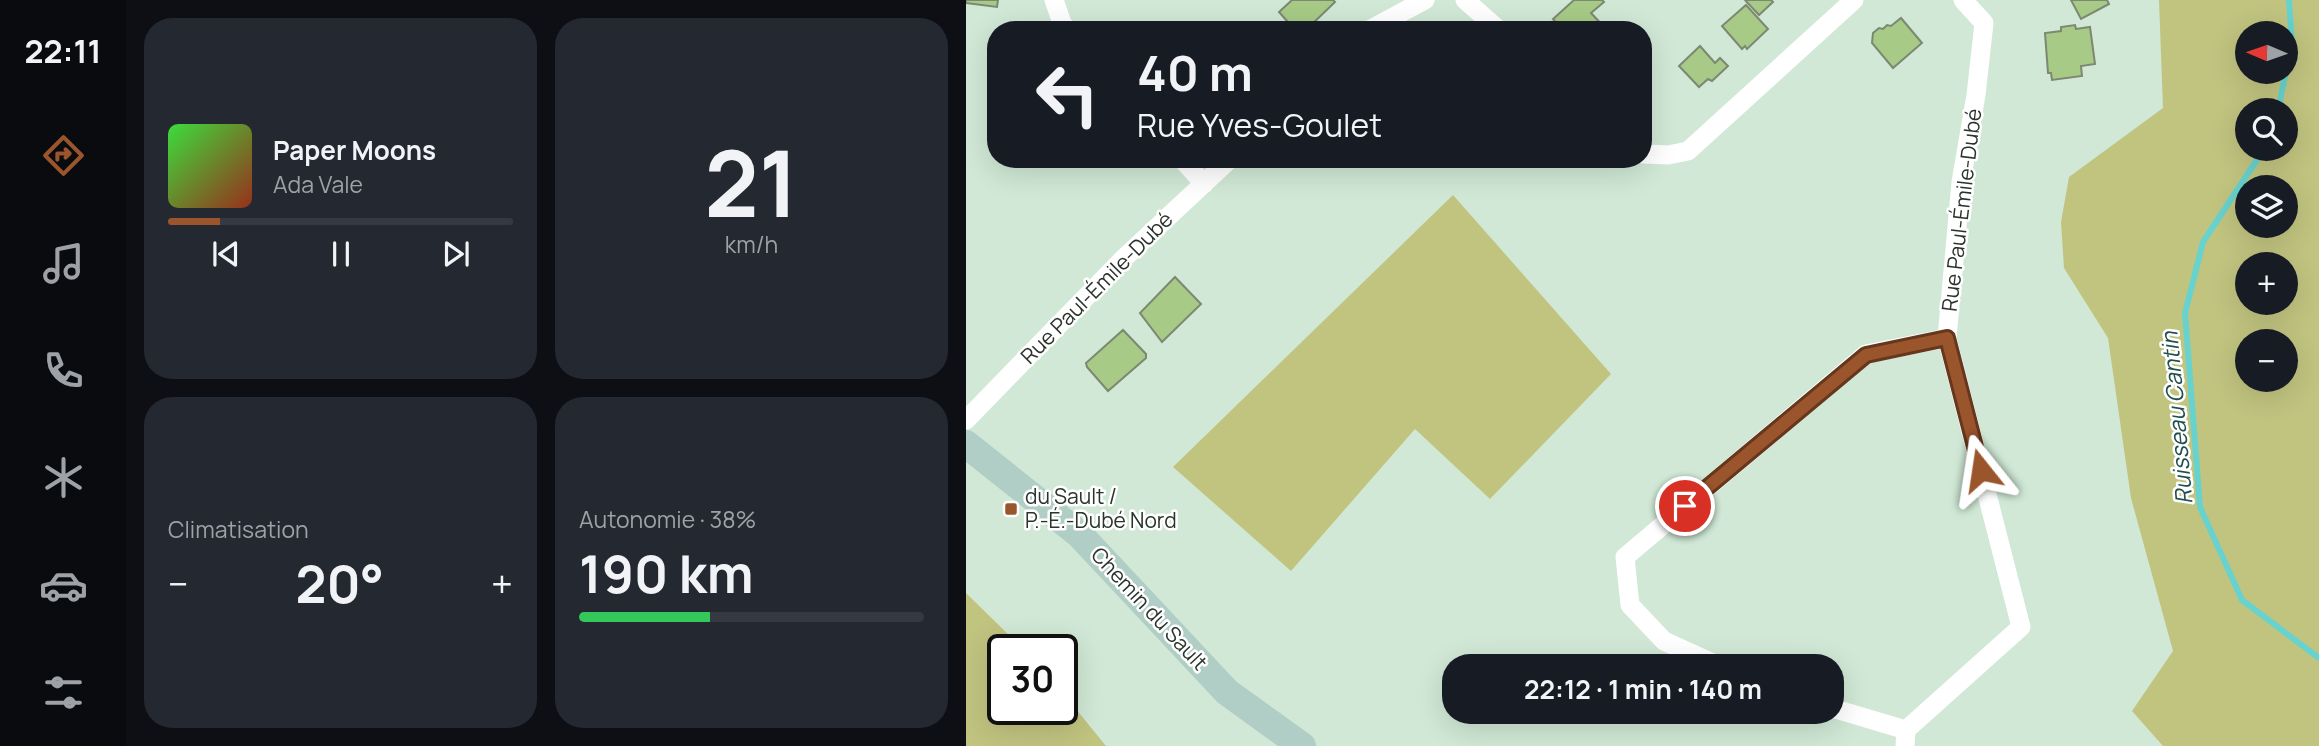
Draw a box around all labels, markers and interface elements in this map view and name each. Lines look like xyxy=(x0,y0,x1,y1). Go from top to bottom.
north arrow xyxy=(2235,21,2298,84)
map controls xyxy=(2235,21,2298,392)
text: 22:11 xyxy=(24,29,102,73)
text: 40 m xyxy=(1137,39,1253,106)
icon: left xyxy=(1022,49,1113,140)
button: search xyxy=(2235,98,2298,161)
text: Rue Yves-Goulet xyxy=(1137,103,1382,147)
street label: Rue Paul-Émile-Dubé xyxy=(1935,107,1987,313)
text: 21 xyxy=(704,120,799,244)
icon: directions xyxy=(39,131,88,180)
text: Paper Moons xyxy=(273,132,436,168)
text: Ada Vale xyxy=(273,168,363,200)
button: layers xyxy=(2235,175,2298,238)
street label: Rue Paul-Émile-Dubé xyxy=(1014,205,1178,369)
text: km/h xyxy=(725,228,778,260)
icon: previous xyxy=(207,235,245,273)
icon: pause xyxy=(322,235,360,273)
icon: next xyxy=(437,235,475,273)
icon: music xyxy=(39,239,88,288)
button: + xyxy=(2235,252,2298,315)
water label: Ruisseau Cantin xyxy=(2152,329,2199,506)
button: − xyxy=(2235,329,2298,392)
icon: phone xyxy=(39,346,88,395)
position arrow xyxy=(1944,433,2018,507)
icon: climate xyxy=(39,453,88,502)
pin xyxy=(1655,476,1715,536)
place label: du Sault / P.-É.-Dubé Nord xyxy=(1025,482,1177,534)
icon: arrive xyxy=(1666,487,1704,525)
marker: du Sault / P.-É.-Dubé Nord xyxy=(1003,501,1019,517)
text: Autonomie · 38% xyxy=(579,503,756,535)
text: Climatisation xyxy=(168,513,309,545)
text: 190 km xyxy=(579,538,753,609)
street label: Chemin du Sault xyxy=(1085,541,1214,676)
text: 20° xyxy=(296,548,384,619)
text: − xyxy=(168,557,189,609)
text: + xyxy=(491,557,513,609)
icon: car xyxy=(39,561,88,610)
speed limit sign: 30 xyxy=(987,634,1078,725)
icon: filters xyxy=(39,668,88,717)
text: 22:12 · 1 min · 140 m xyxy=(1524,671,1762,707)

